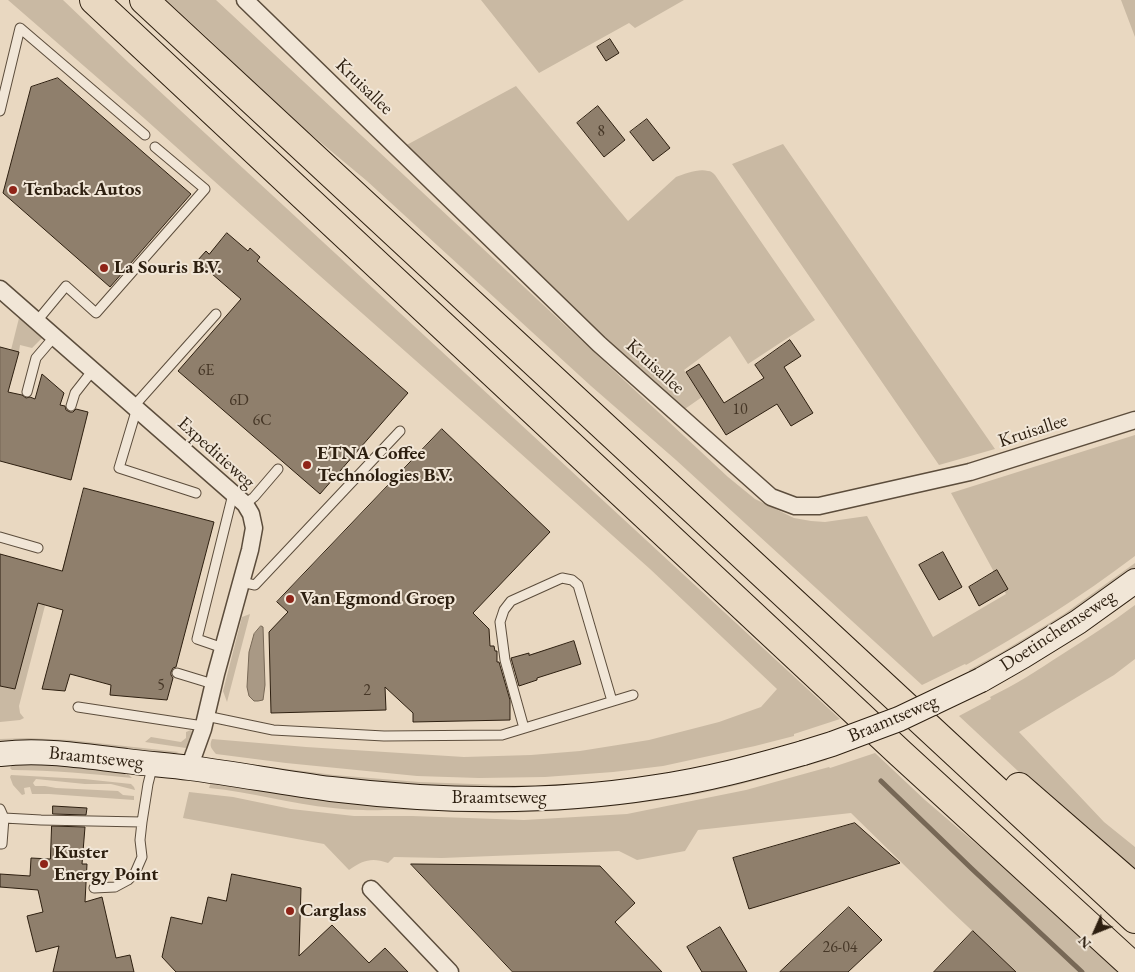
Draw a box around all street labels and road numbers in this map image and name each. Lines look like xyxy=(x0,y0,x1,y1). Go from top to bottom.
street label: Kruisallee xyxy=(330,54,398,120)
street label: Kruisallee xyxy=(621,335,689,399)
street label: Kruisallee xyxy=(996,409,1070,453)
street label: Expeditieweg xyxy=(173,412,259,494)
street label: Doetinchemseweg xyxy=(996,585,1120,677)
street label: Braamtseweg xyxy=(845,690,941,748)
street label: Braamtseweg xyxy=(47,742,145,774)
street label: Braamtseweg xyxy=(451,787,547,809)

